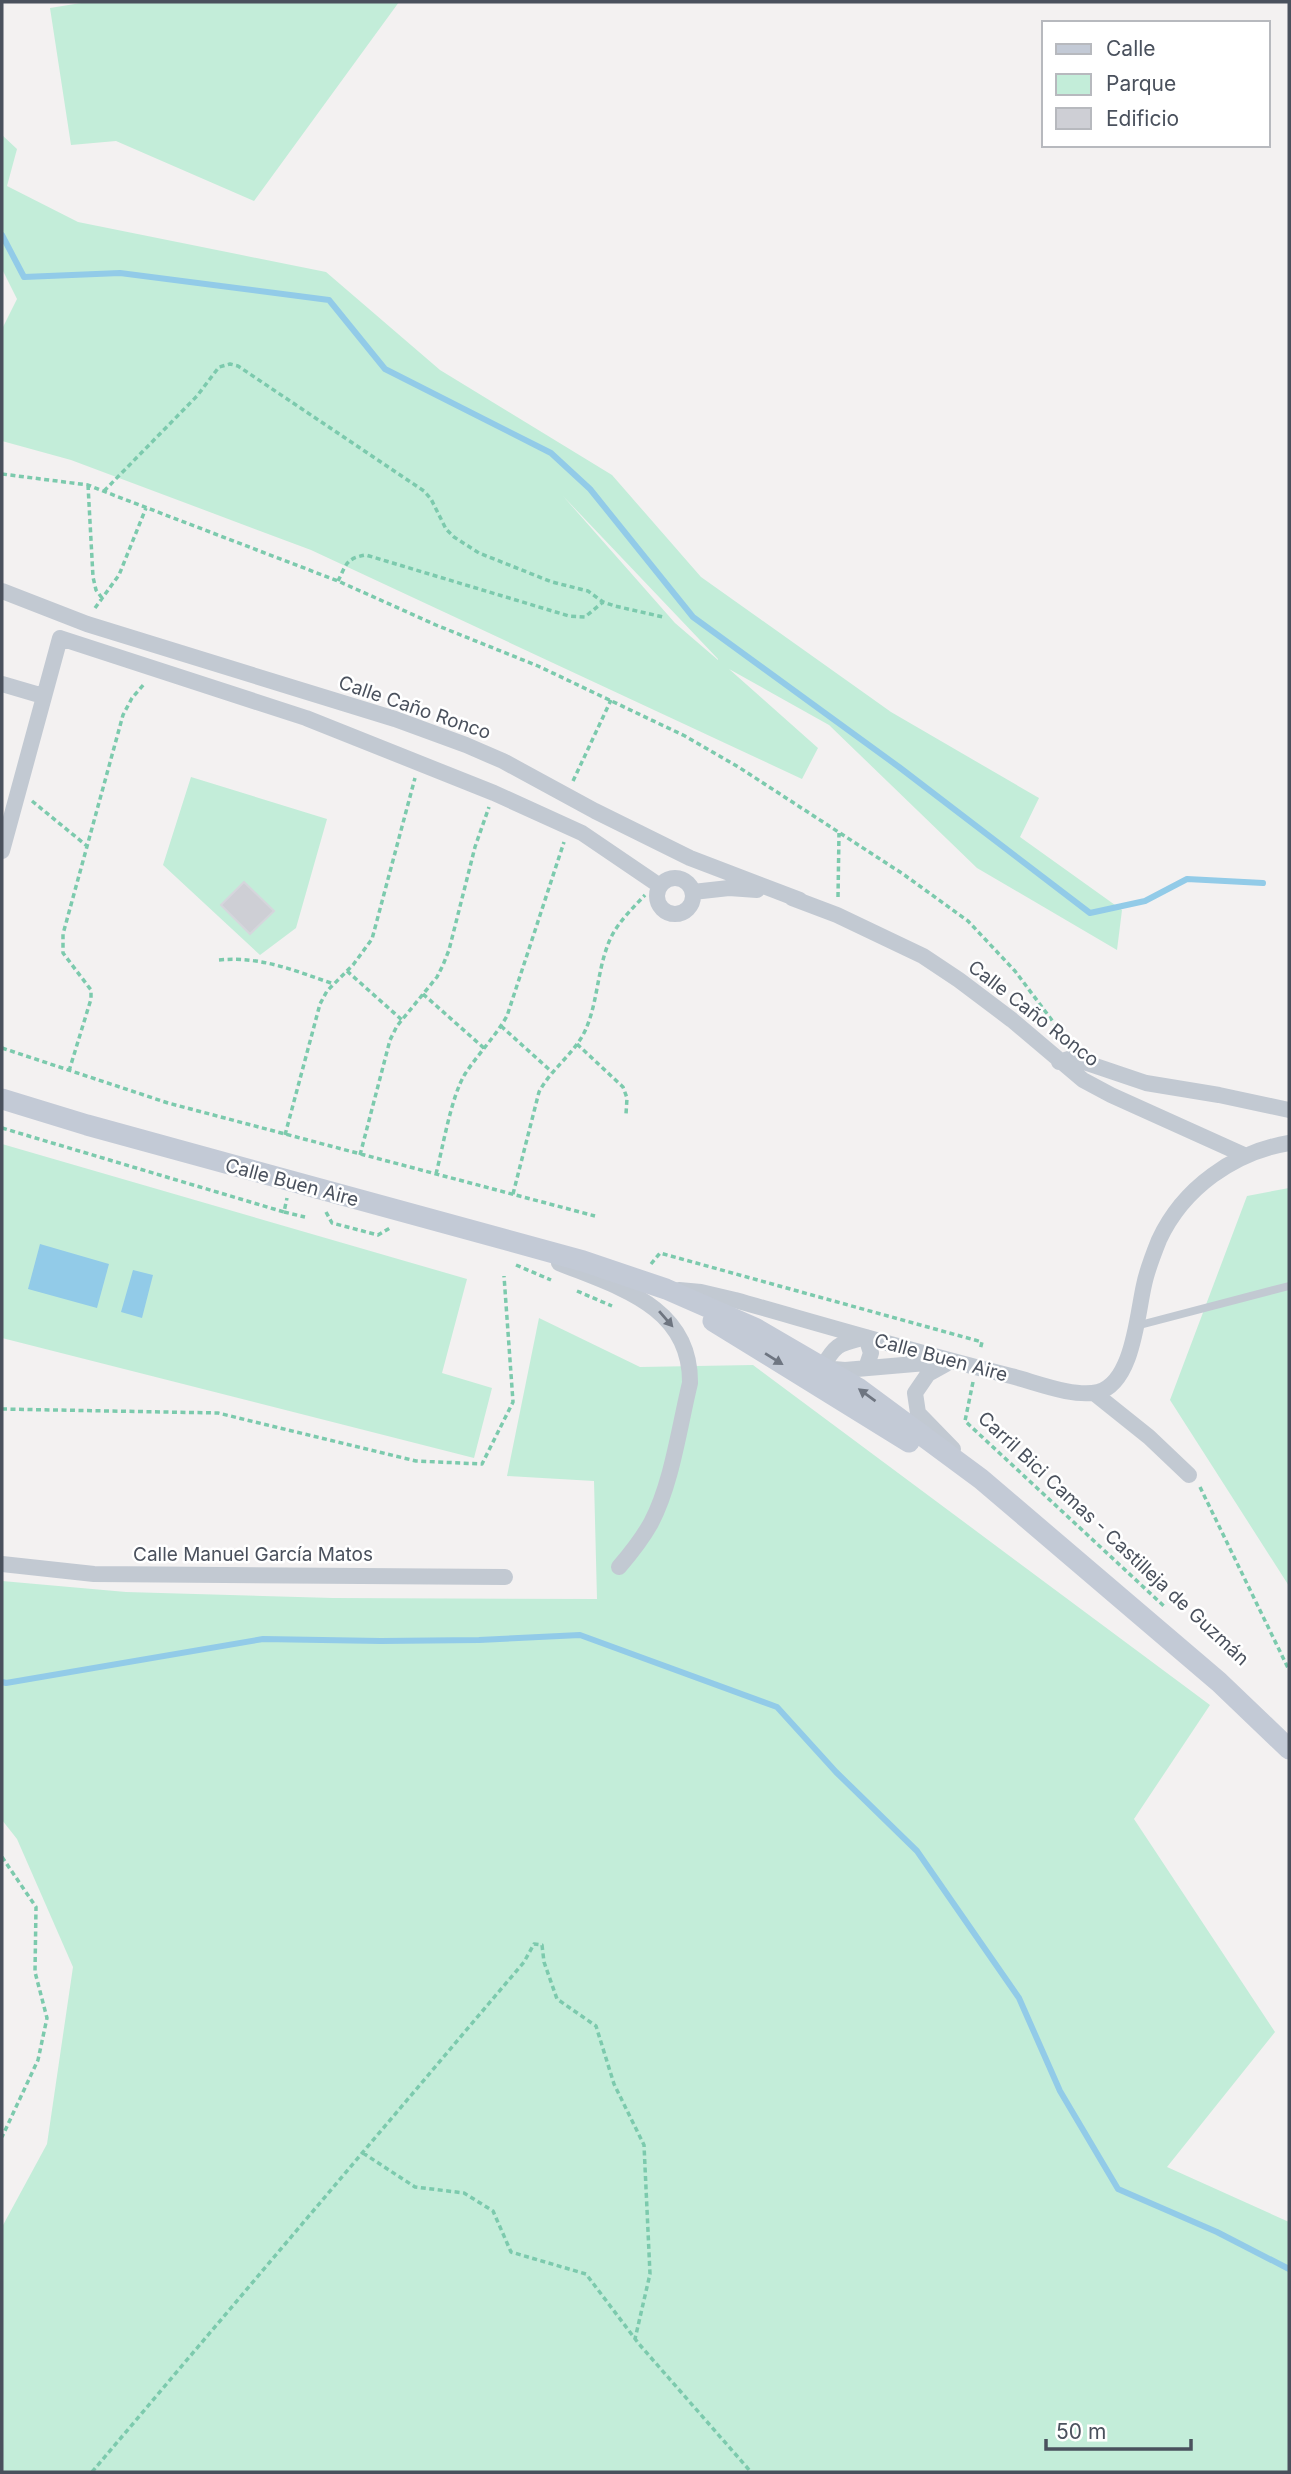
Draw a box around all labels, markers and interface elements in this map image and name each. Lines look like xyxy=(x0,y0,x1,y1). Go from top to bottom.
legend xyxy=(1042,21,1270,147)
text: Calle xyxy=(1106,36,1156,61)
text: Parque xyxy=(1106,71,1176,96)
text: Edificio xyxy=(1106,106,1179,131)
street label: Calle Caño Ronco xyxy=(336,671,494,744)
street label: Calle Caño Ronco xyxy=(964,955,1104,1072)
street label: Calle Buen Aire xyxy=(223,1154,361,1211)
one-way arrow xyxy=(658,1310,674,1328)
street label: Calle Buen Aire xyxy=(872,1329,1010,1386)
one-way arrow xyxy=(764,1352,783,1365)
one-way arrow xyxy=(858,1388,876,1402)
street label: Carril Bici Camas - Castilleja de Guzmán xyxy=(973,1407,1254,1670)
street label: Calle Manuel García Matos xyxy=(133,1543,373,1566)
scale bar xyxy=(1046,2408,1191,2452)
text: 50 m xyxy=(1056,2419,1106,2444)

